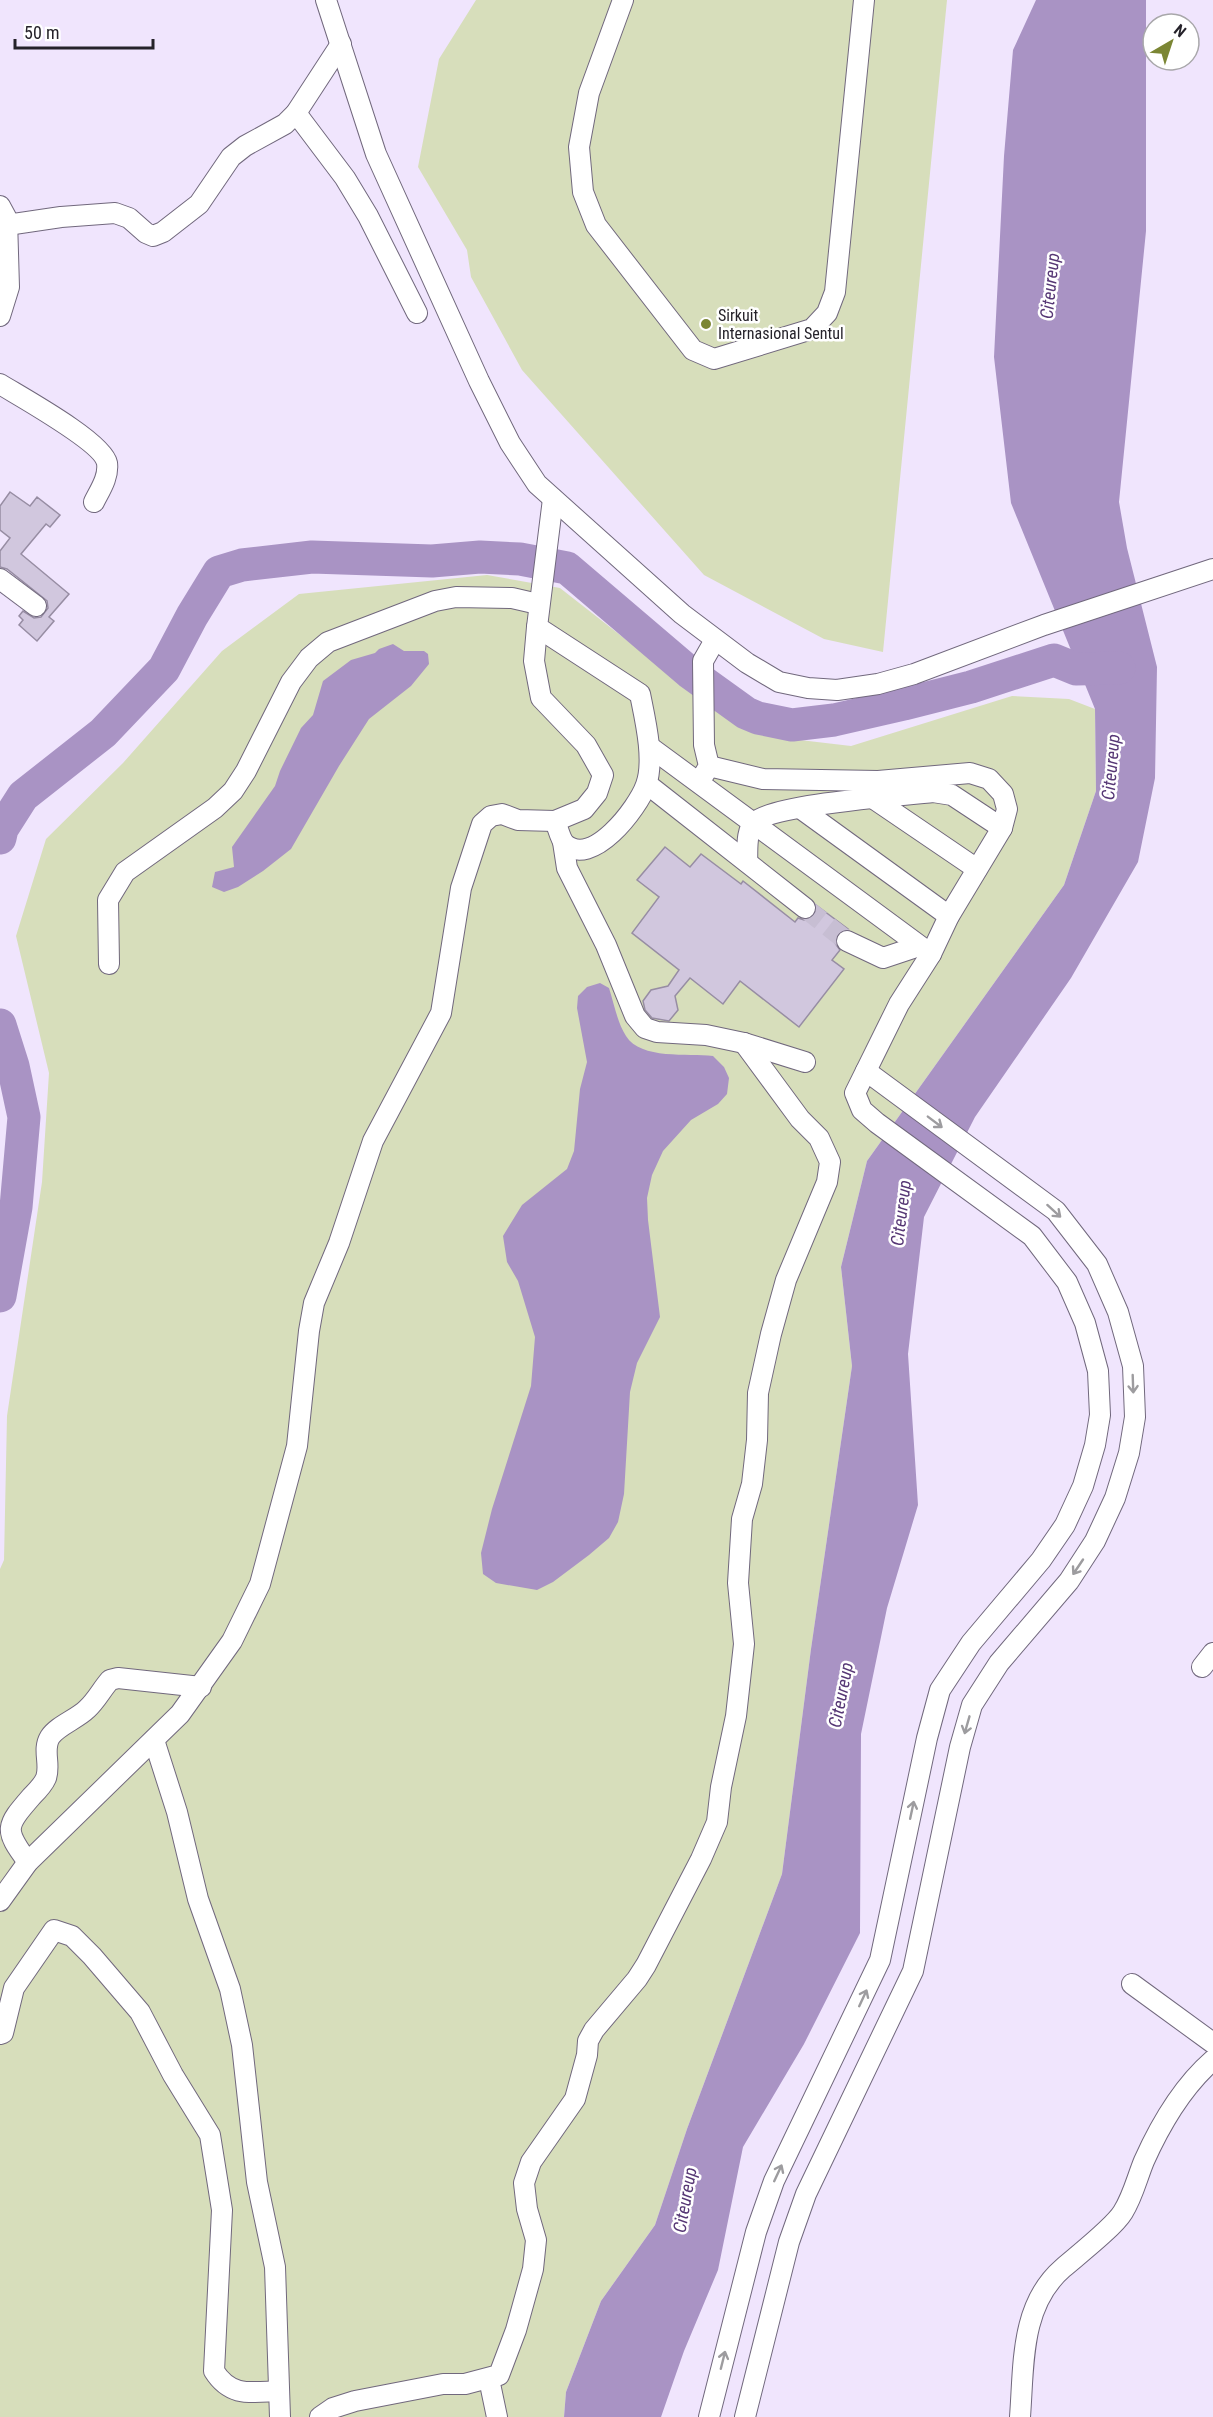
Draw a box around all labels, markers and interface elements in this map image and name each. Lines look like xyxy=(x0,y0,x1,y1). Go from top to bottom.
scale bar xyxy=(15,12,153,50)
north arrow xyxy=(1141,12,1201,72)
text: N xyxy=(1170,20,1190,41)
text: 50 m xyxy=(24,22,59,43)
water label: Citeureup xyxy=(1036,252,1063,320)
place label: Sirkuit Internasional Sentul xyxy=(718,306,844,343)
marker: Sirkuit Internasional Sentul xyxy=(699,317,713,331)
water label: Citeureup xyxy=(1097,733,1124,801)
one-way arrow xyxy=(927,1116,943,1129)
water label: Citeureup xyxy=(886,1179,915,1247)
one-way arrow xyxy=(1046,1204,1061,1218)
one-way arrow xyxy=(1128,1373,1139,1393)
one-way arrow xyxy=(1072,1558,1084,1574)
water label: Citeureup xyxy=(824,1660,857,1729)
one-way arrow xyxy=(960,1715,972,1734)
one-way arrow xyxy=(907,1801,918,1820)
one-way arrow xyxy=(858,1989,870,2007)
one-way arrow xyxy=(773,2165,785,2183)
water label: Citeureup xyxy=(668,2166,701,2234)
one-way arrow xyxy=(718,2351,730,2370)

